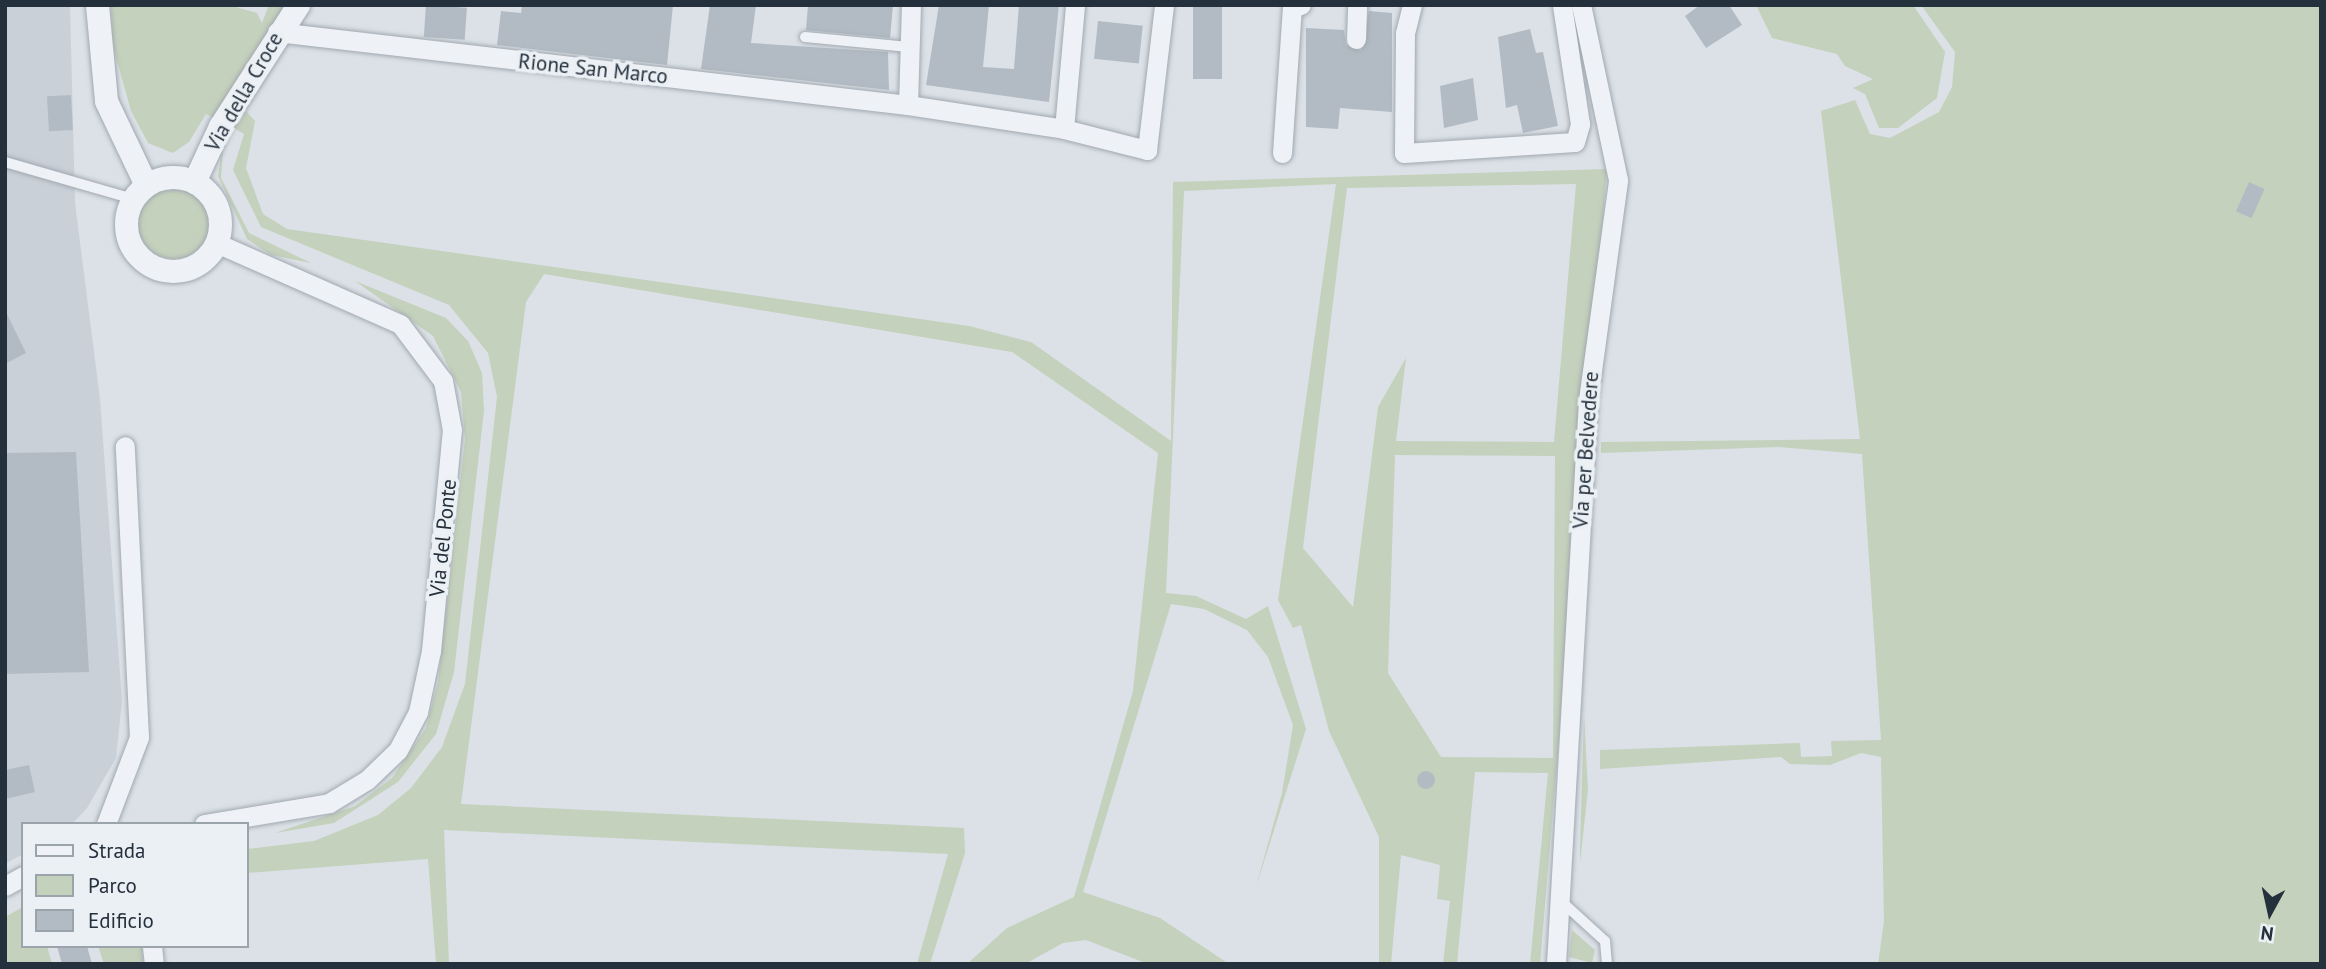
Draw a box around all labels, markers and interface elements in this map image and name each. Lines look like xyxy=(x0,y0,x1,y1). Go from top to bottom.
street label: Via della Croce xyxy=(200,28,288,156)
street label: Rione San Marco xyxy=(517,49,669,89)
street label: Via per Belvedere xyxy=(1568,370,1604,530)
street label: Via del Ponte xyxy=(424,478,462,598)
legend xyxy=(21,822,248,948)
text: Strada xyxy=(88,837,146,864)
text: Parco xyxy=(88,872,137,899)
north arrow xyxy=(2235,878,2305,948)
text: Edificio xyxy=(88,907,154,934)
text: N xyxy=(2259,921,2275,947)

